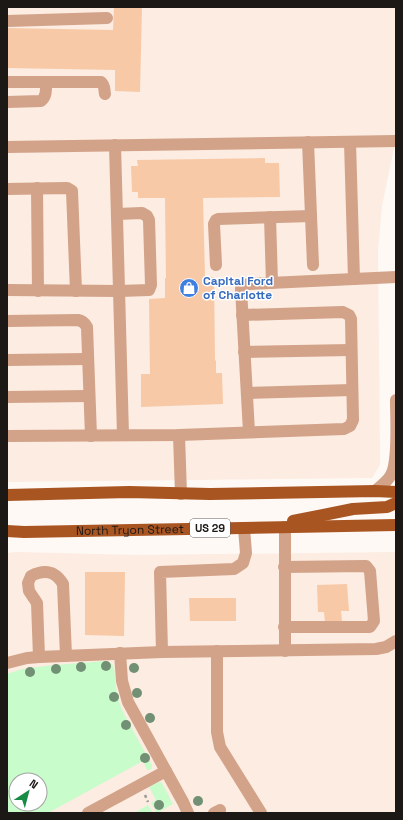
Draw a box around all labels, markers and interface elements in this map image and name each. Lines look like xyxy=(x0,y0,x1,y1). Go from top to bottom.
place label: Capital Ford of Charlotte xyxy=(203,273,273,303)
shop icon: Capital Ford of Charlotte xyxy=(178,277,200,299)
road number: US 29 xyxy=(190,519,230,537)
street label: North Tryon Street xyxy=(76,521,184,539)
north arrow xyxy=(8,772,48,812)
text: N xyxy=(27,776,41,792)

